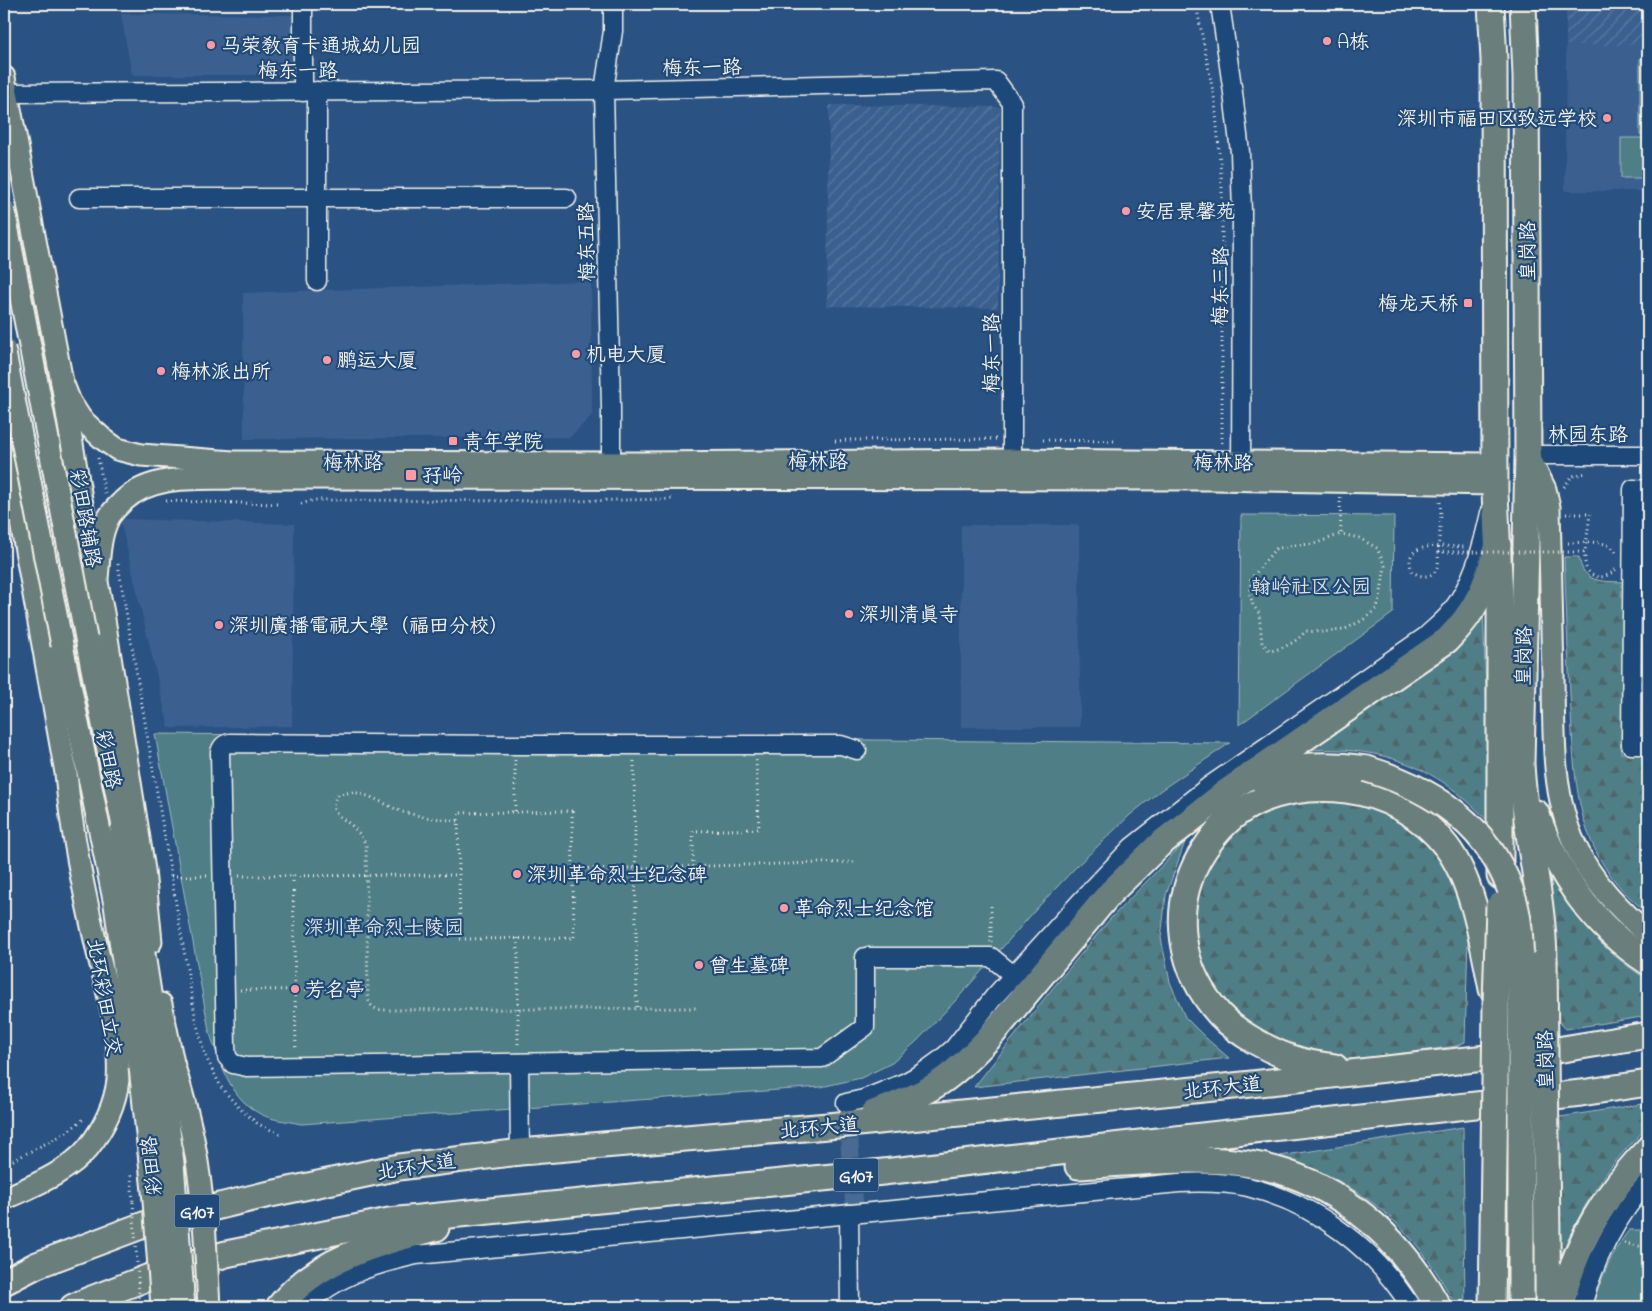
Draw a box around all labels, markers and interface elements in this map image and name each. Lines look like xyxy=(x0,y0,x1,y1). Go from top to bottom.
place label: A栋 xyxy=(1337,29,1369,58)
place label: 马荣教育卡通城幼儿园 xyxy=(221,33,421,62)
marker: A栋 xyxy=(1321,35,1333,47)
marker: 马荣教育卡通城幼儿园 xyxy=(205,39,217,51)
street label: 梅东一路 xyxy=(662,54,743,85)
street label: 梅东一路 xyxy=(258,58,339,87)
place label: 深圳市福田区致远学校 xyxy=(1397,106,1597,135)
marker: 深圳市福田区致远学校 xyxy=(1601,112,1613,124)
place label: 安居景馨苑 xyxy=(1136,199,1236,228)
street label: 梅东五路 xyxy=(573,201,604,282)
marker: 安居景馨苑 xyxy=(1120,205,1132,217)
street label: 皇岗路 xyxy=(1515,220,1544,281)
street label: 梅东三路 xyxy=(1207,245,1238,326)
place label: 梅龙天桥 xyxy=(1378,291,1458,320)
marker: 梅龙天桥 xyxy=(1462,297,1474,309)
street label: 梅东一路 xyxy=(979,312,1008,393)
place label: 机电大厦 xyxy=(586,342,666,371)
place label: 鹏运大厦 xyxy=(337,348,417,377)
marker: 机电大厦 xyxy=(570,348,582,360)
marker: 鹏运大厦 xyxy=(321,354,333,366)
place label: 梅林派出所 xyxy=(171,359,271,388)
marker: 梅林派出所 xyxy=(155,365,167,377)
street label: 林园东路 xyxy=(1548,422,1629,451)
place label: 青年学院 xyxy=(463,429,543,458)
marker: 青年学院 xyxy=(447,435,459,447)
street label: 梅林路 xyxy=(788,449,849,478)
street label: 梅林路 xyxy=(1193,449,1254,480)
street label: 梅林路 xyxy=(323,450,384,479)
place label: 孖岭 xyxy=(422,463,463,492)
street label: 彩田路辅路 xyxy=(61,467,107,571)
marker: 孖岭 xyxy=(404,468,418,482)
park label: 翰岭社区公园 xyxy=(1251,574,1371,603)
place label: 深圳清真寺 xyxy=(859,602,959,631)
marker: 深圳清真寺 xyxy=(843,608,855,620)
place label: 深圳廣播電視大學（福田分校） xyxy=(229,613,509,642)
marker: 深圳廣播電視大學（福田分校） xyxy=(213,619,225,631)
street label: 皇岗路 xyxy=(1510,625,1541,686)
street label: 彩田路 xyxy=(87,727,127,793)
place label: 深圳革命烈士纪念碑 xyxy=(527,862,707,891)
marker: 深圳革命烈士纪念碑 xyxy=(511,868,523,880)
place label: 革命烈士纪念馆 xyxy=(794,896,934,925)
marker: 革命烈士纪念馆 xyxy=(778,902,790,914)
park label: 深圳革命烈士陵园 xyxy=(304,915,464,944)
street label: 北环彩田立交 xyxy=(78,936,127,1059)
place label: 曾生墓碑 xyxy=(709,953,789,982)
marker: 曾生墓碑 xyxy=(693,959,705,971)
place label: 芳名亭 xyxy=(305,977,365,1006)
marker: 芳名亭 xyxy=(289,983,301,995)
street label: 皇岗路 xyxy=(1532,1029,1563,1090)
street label: 北环大道 xyxy=(1181,1071,1264,1108)
street label: 北环大道 xyxy=(778,1112,860,1147)
street label: 彩田路 xyxy=(136,1133,171,1197)
street label: 北环大道 xyxy=(375,1148,458,1189)
road number: G107 xyxy=(834,1158,878,1192)
road number: G107 xyxy=(174,1194,220,1228)

